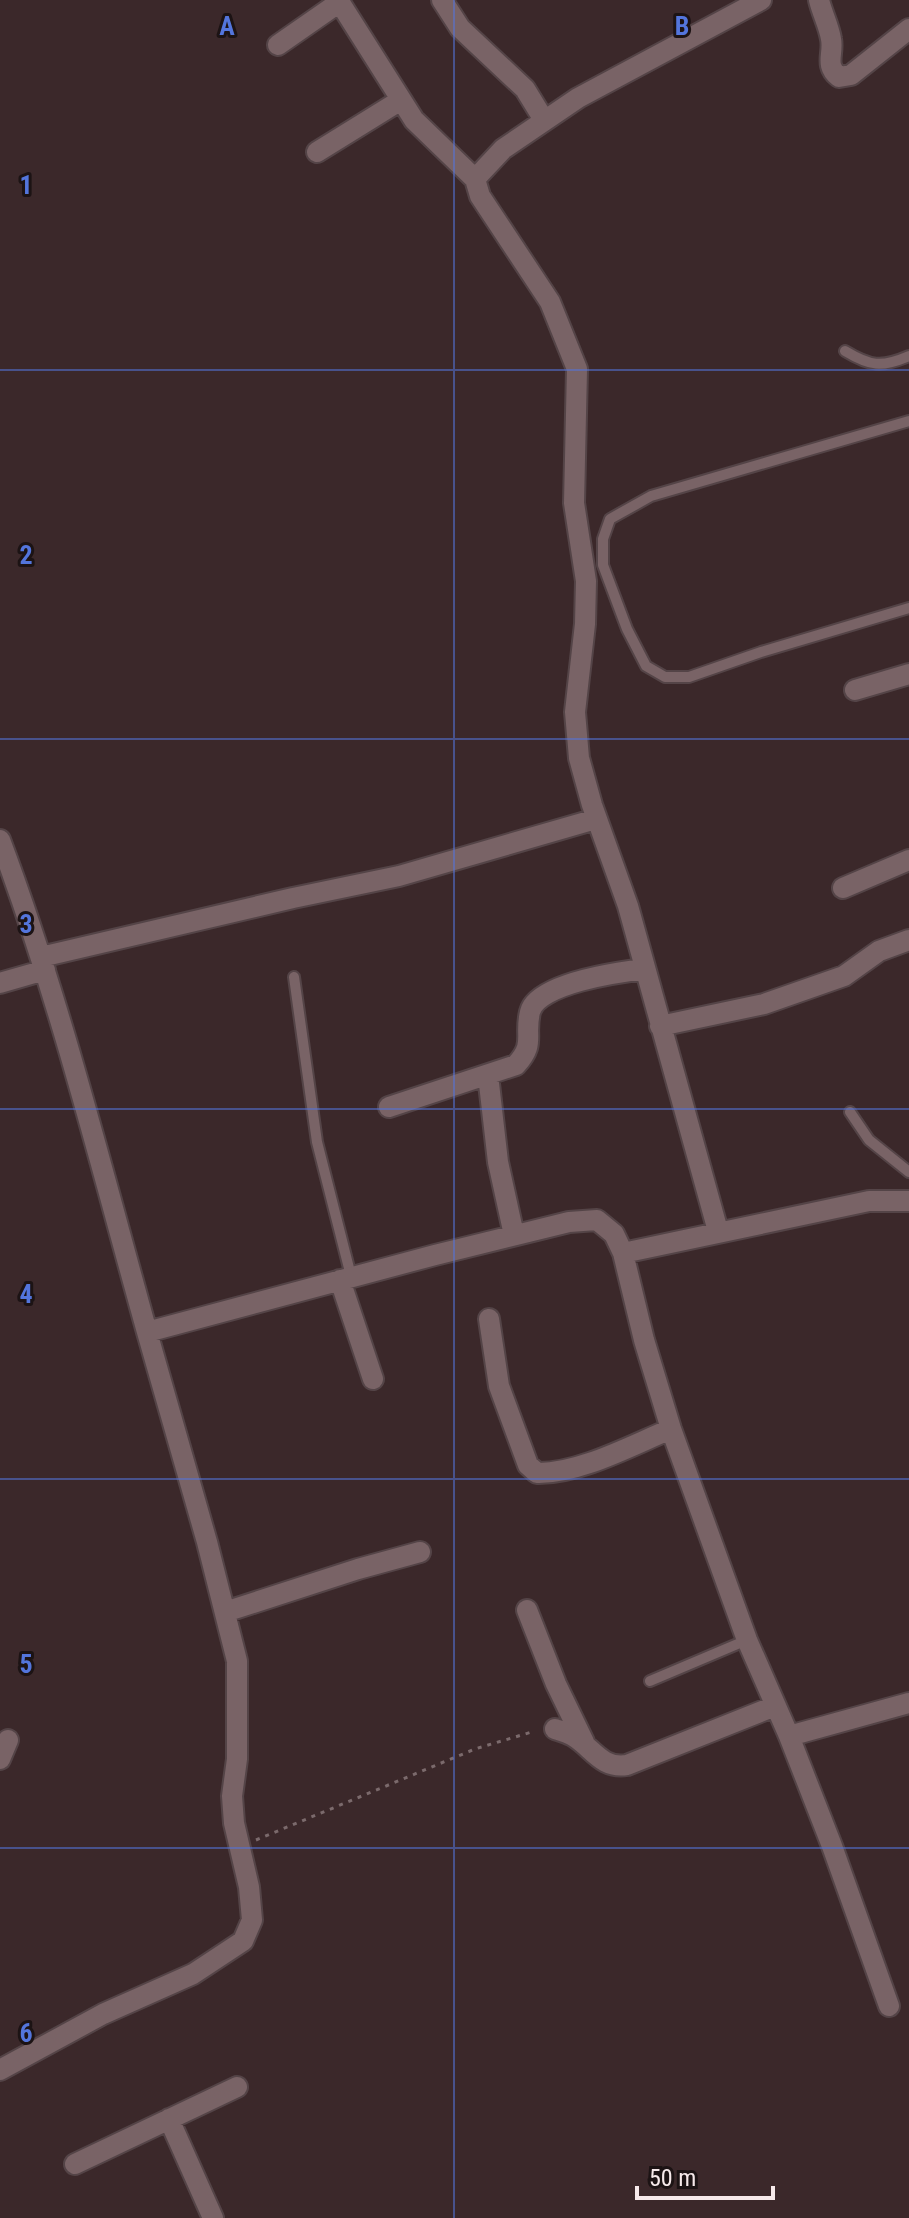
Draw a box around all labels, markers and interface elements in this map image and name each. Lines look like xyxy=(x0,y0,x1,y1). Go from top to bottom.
text: A xyxy=(219,11,235,41)
text: B xyxy=(675,11,689,41)
text: 1 xyxy=(19,170,33,200)
text: 2 xyxy=(19,540,33,570)
text: 3 xyxy=(19,909,33,939)
text: 4 xyxy=(19,1279,33,1309)
text: 5 xyxy=(19,1649,33,1679)
text: 6 xyxy=(19,2018,33,2048)
scale bar xyxy=(637,2150,773,2200)
text: 50 m xyxy=(649,2164,696,2192)

